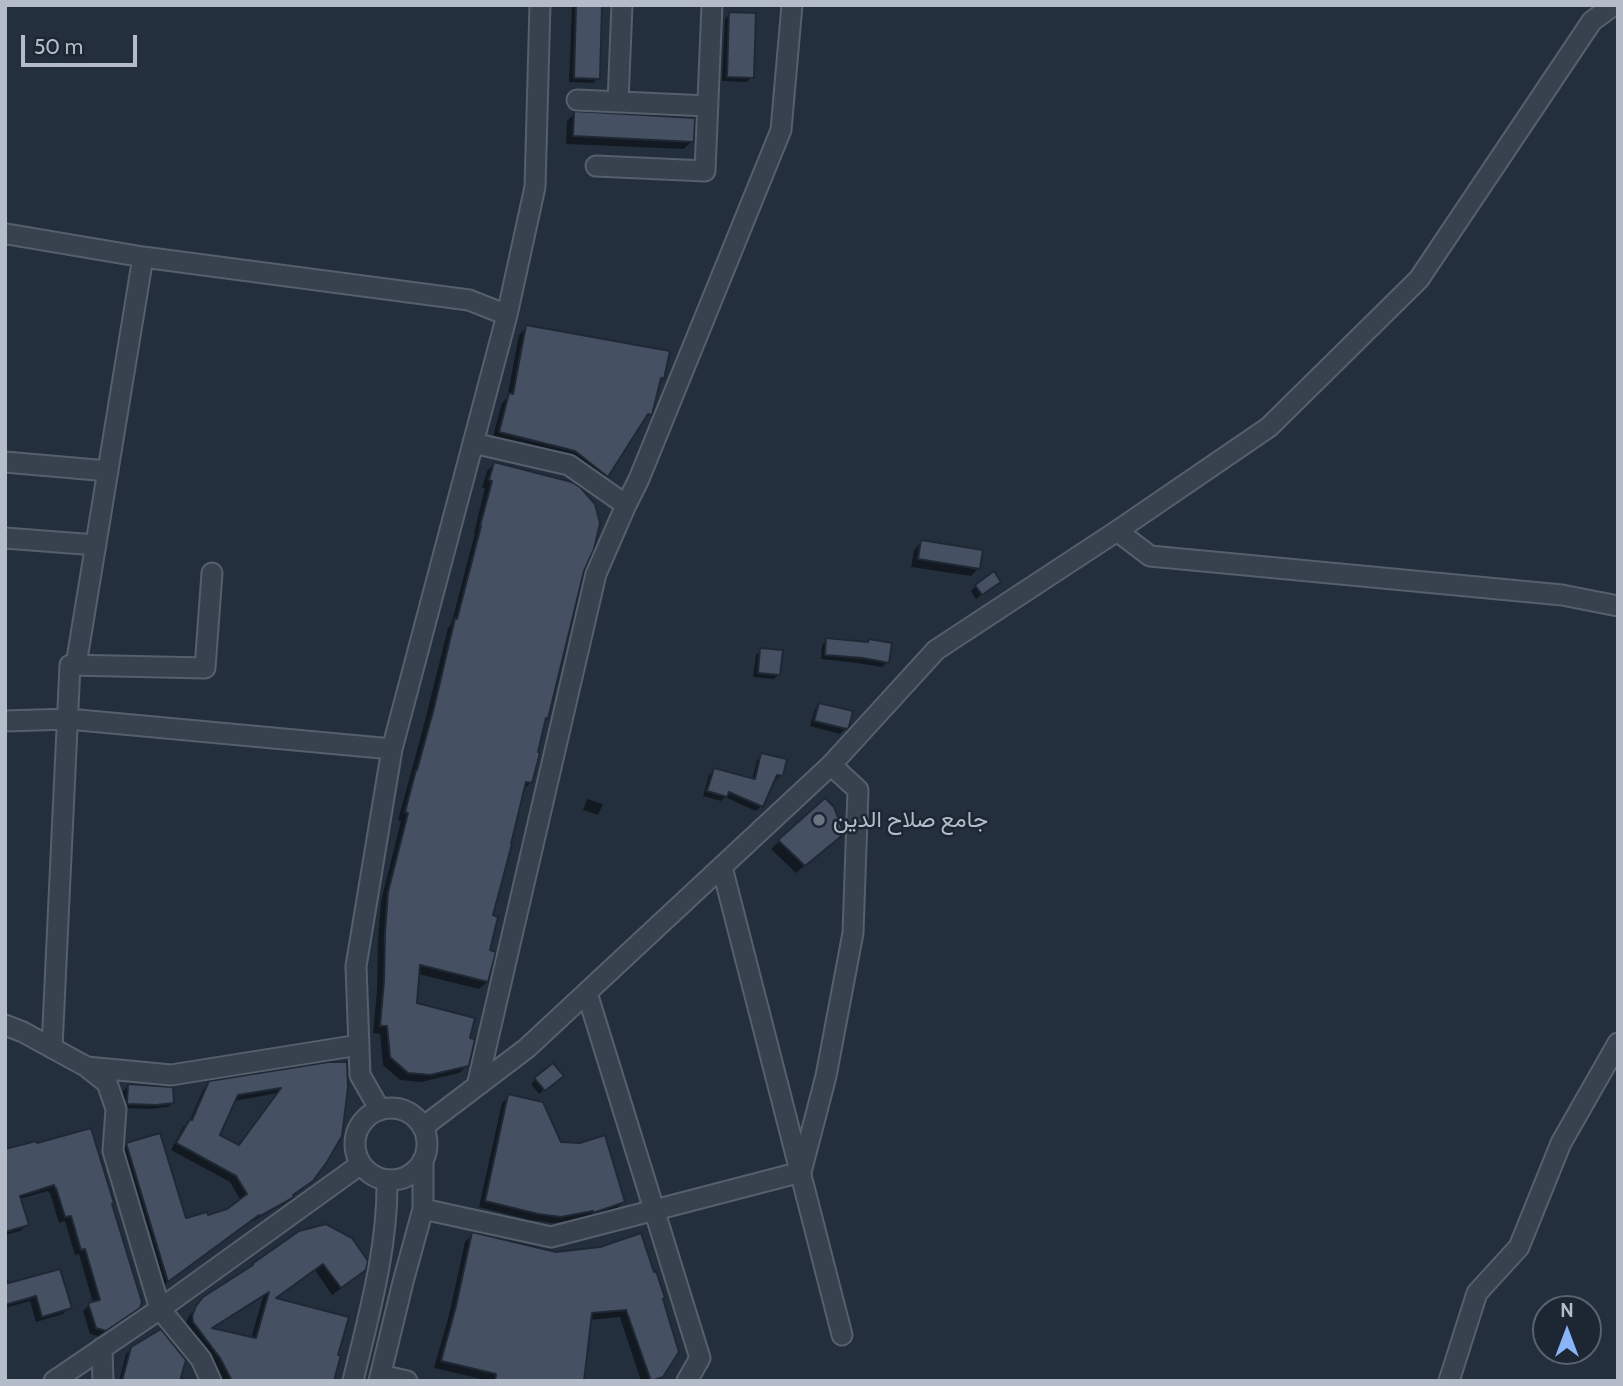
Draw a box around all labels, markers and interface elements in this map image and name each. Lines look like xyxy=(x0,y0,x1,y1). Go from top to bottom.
scale bar xyxy=(24,21,140,65)
text: 50 m xyxy=(34,34,83,59)
place label: جامع صلاح الدين xyxy=(833,806,988,834)
marker: جامع صلاح الدين xyxy=(811,812,827,828)
north arrow xyxy=(1532,1295,1602,1365)
text: N xyxy=(1560,1299,1574,1322)

